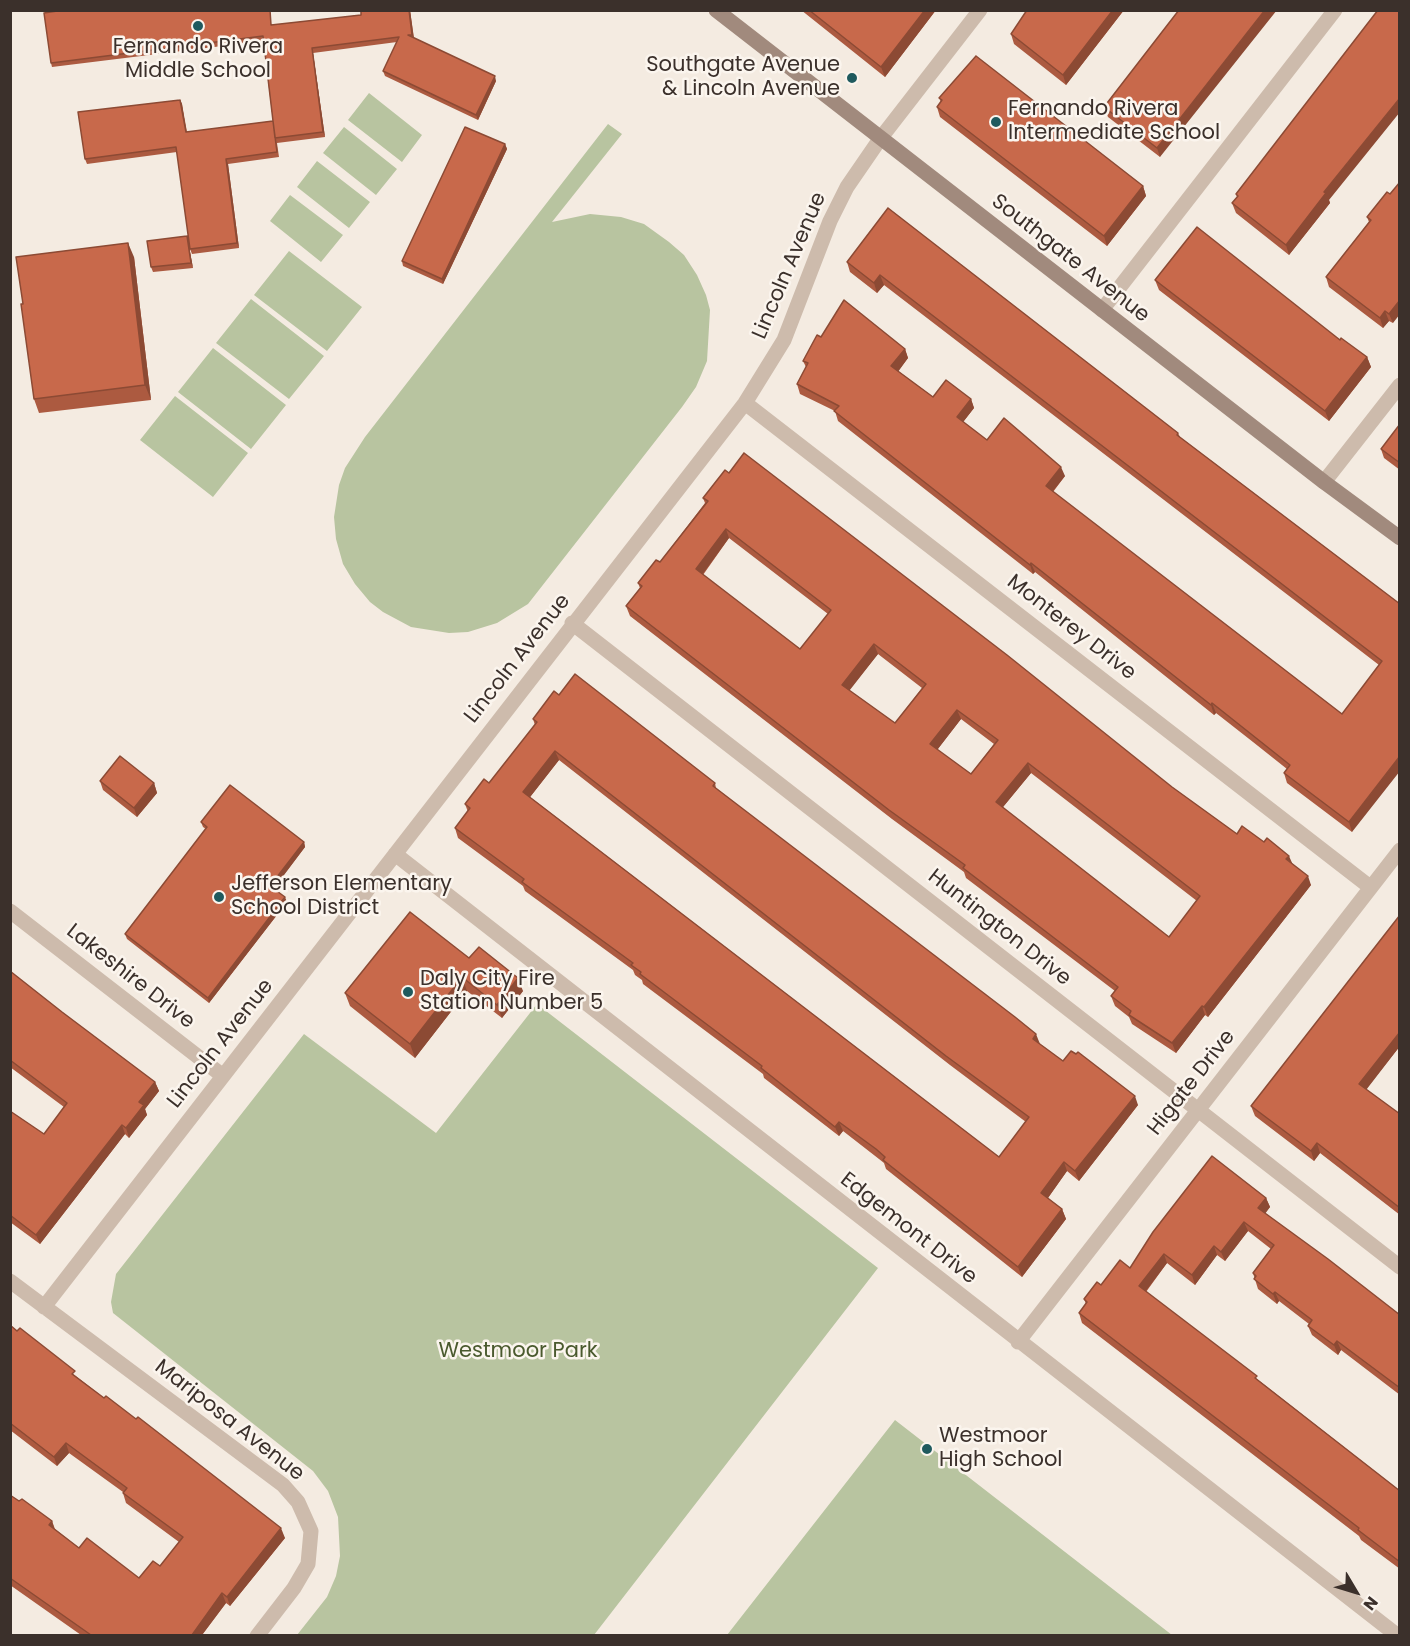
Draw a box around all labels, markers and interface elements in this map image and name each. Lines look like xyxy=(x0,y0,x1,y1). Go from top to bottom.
marker: Fernando Rivera Middle School xyxy=(191,19,205,33)
place label: Fernando Rivera Middle School xyxy=(113,35,283,85)
place label: Southgate Avenue & Lincoln Avenue xyxy=(646,53,840,103)
marker: Southgate Avenue & Lincoln Avenue xyxy=(845,71,859,85)
place label: Fernando Rivera Intermediate School xyxy=(1008,97,1220,147)
marker: Fernando Rivera Intermediate School xyxy=(989,115,1003,129)
street label: Lincoln Avenue xyxy=(748,189,832,343)
street label: Southgate Avenue xyxy=(986,189,1154,329)
street label: Monterey Drive xyxy=(1002,570,1140,686)
street label: Lincoln Avenue xyxy=(460,589,576,729)
street label: Huntington Drive xyxy=(922,864,1076,992)
place label: Jefferson Elementary School District xyxy=(231,872,452,922)
marker: Jefferson Elementary School District xyxy=(212,890,226,904)
street label: Lakeshire Drive xyxy=(61,919,199,1035)
place label: Daly City Fire Station Number 5 xyxy=(420,967,603,1017)
street label: Lincoln Avenue xyxy=(163,974,279,1114)
marker: Daly City Fire Station Number 5 xyxy=(401,985,415,999)
street label: Higate Drive xyxy=(1143,1025,1241,1141)
street label: Edgemont Drive xyxy=(835,1168,981,1290)
park label: Westmoor Park xyxy=(438,1339,598,1365)
street label: Mariposa Avenue xyxy=(149,1355,309,1487)
place label: Westmoor High School xyxy=(939,1424,1063,1474)
marker: Westmoor High School xyxy=(920,1442,934,1456)
north arrow xyxy=(1326,1562,1386,1622)
text: N xyxy=(1358,1592,1383,1615)

